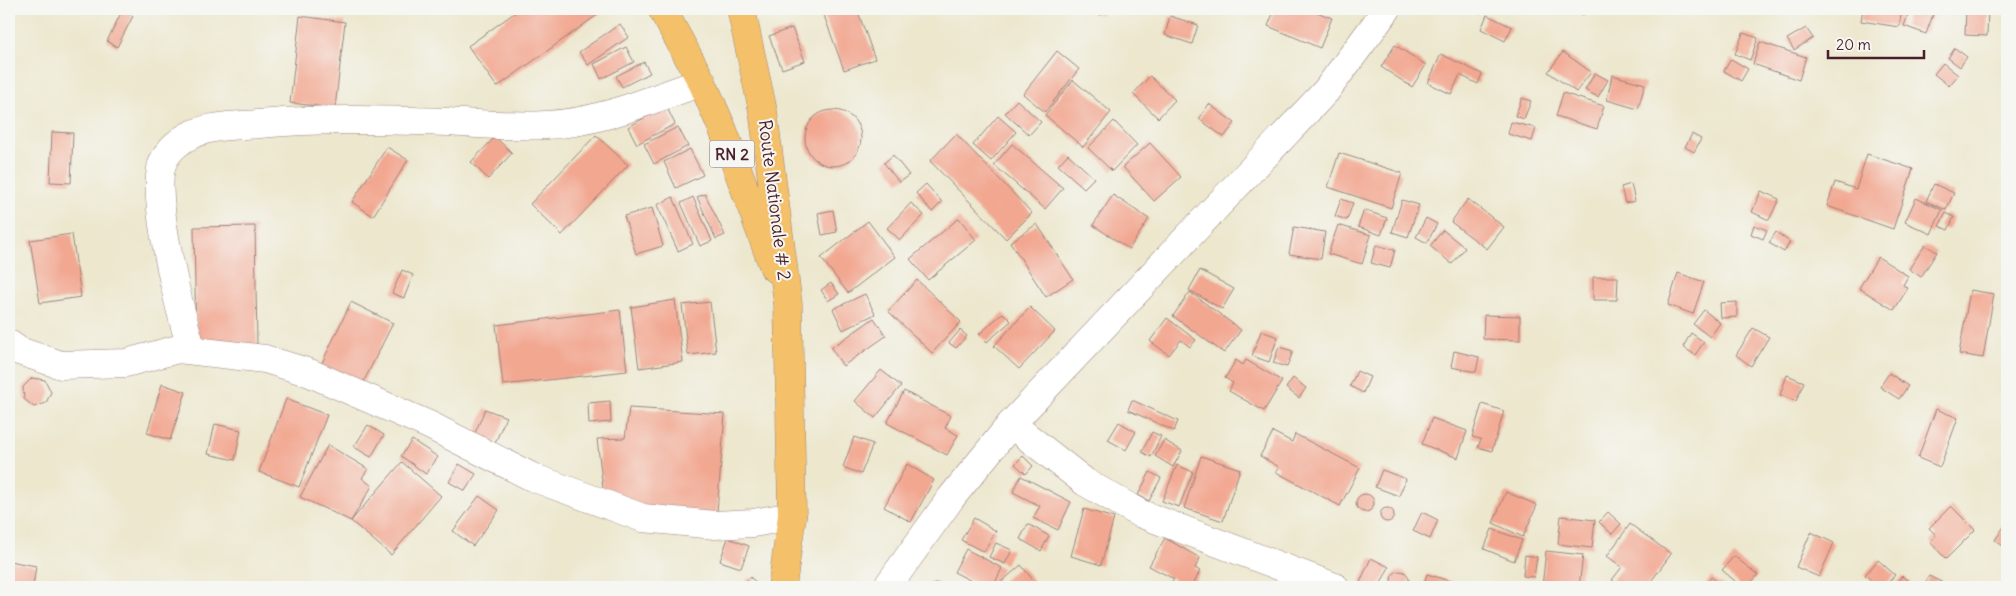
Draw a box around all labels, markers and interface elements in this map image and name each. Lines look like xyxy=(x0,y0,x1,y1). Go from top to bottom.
scale bar xyxy=(1828,28,1925,60)
text: 20 m xyxy=(1836,35,1871,54)
street label: Route Nationale # 2 xyxy=(754,118,796,282)
road number: RN 2 xyxy=(710,140,754,168)

